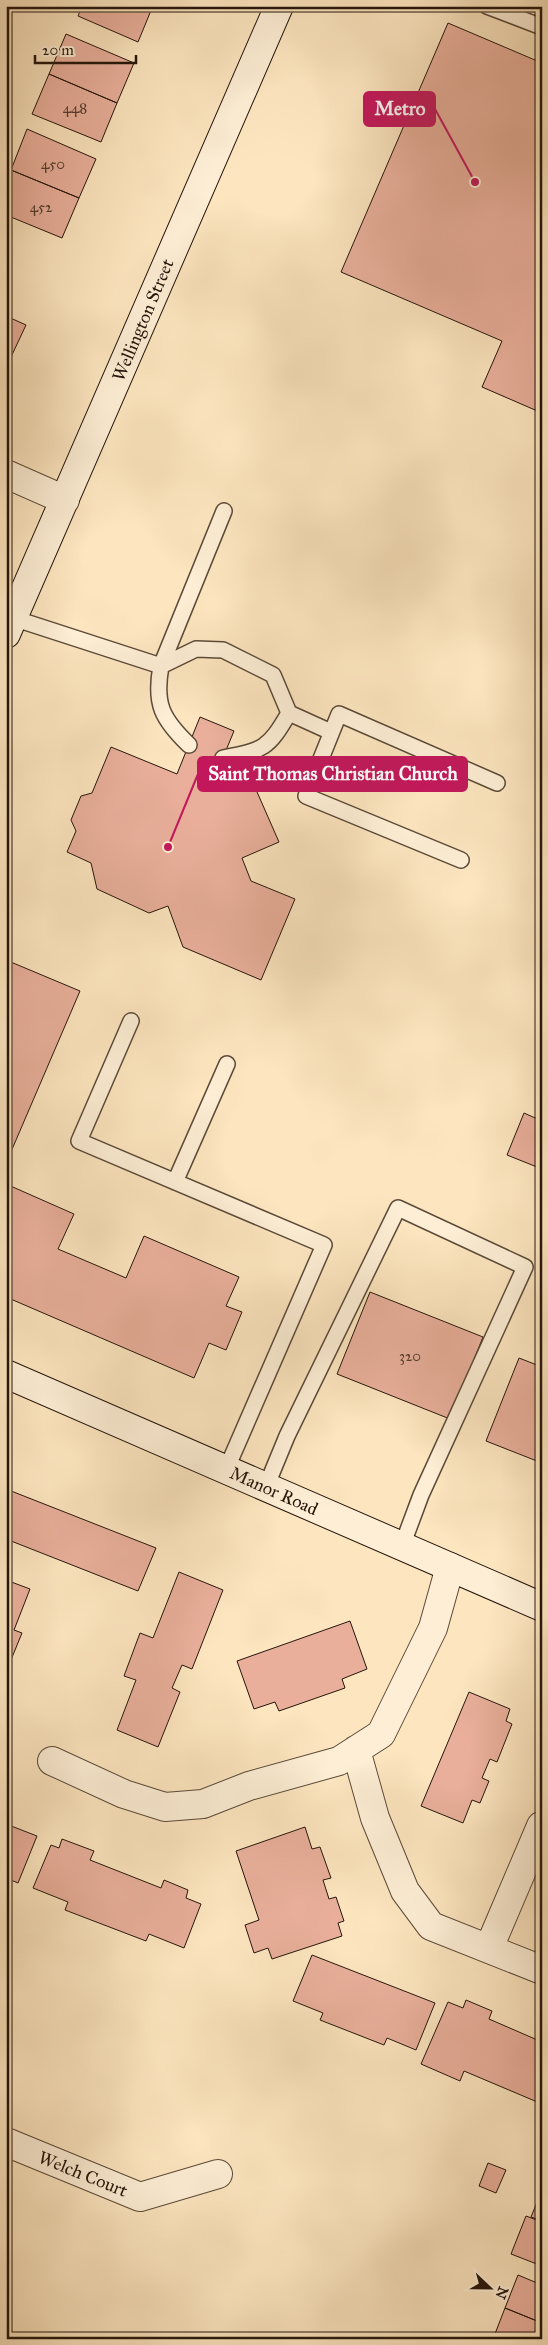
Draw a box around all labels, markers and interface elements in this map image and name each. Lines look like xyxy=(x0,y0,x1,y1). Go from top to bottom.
scale bar xyxy=(35,32,136,64)
text: 20 m xyxy=(42,41,74,59)
callout: Metro xyxy=(364,92,435,126)
text: Metro xyxy=(375,97,426,120)
house number: 448 xyxy=(63,99,87,117)
house number: 450 xyxy=(41,155,65,173)
house number: 452 xyxy=(30,198,53,216)
street label: Wellington Street xyxy=(107,255,180,385)
callout: Saint Thomas Christian Church xyxy=(198,757,467,791)
text: Saint Thomas Christian Church xyxy=(208,762,458,785)
house number: 320 xyxy=(399,1347,421,1365)
street label: Manor Road xyxy=(227,1462,321,1520)
street label: Welch Court xyxy=(35,2146,131,2202)
north arrow xyxy=(466,2262,516,2312)
text: N xyxy=(491,2284,512,2301)

